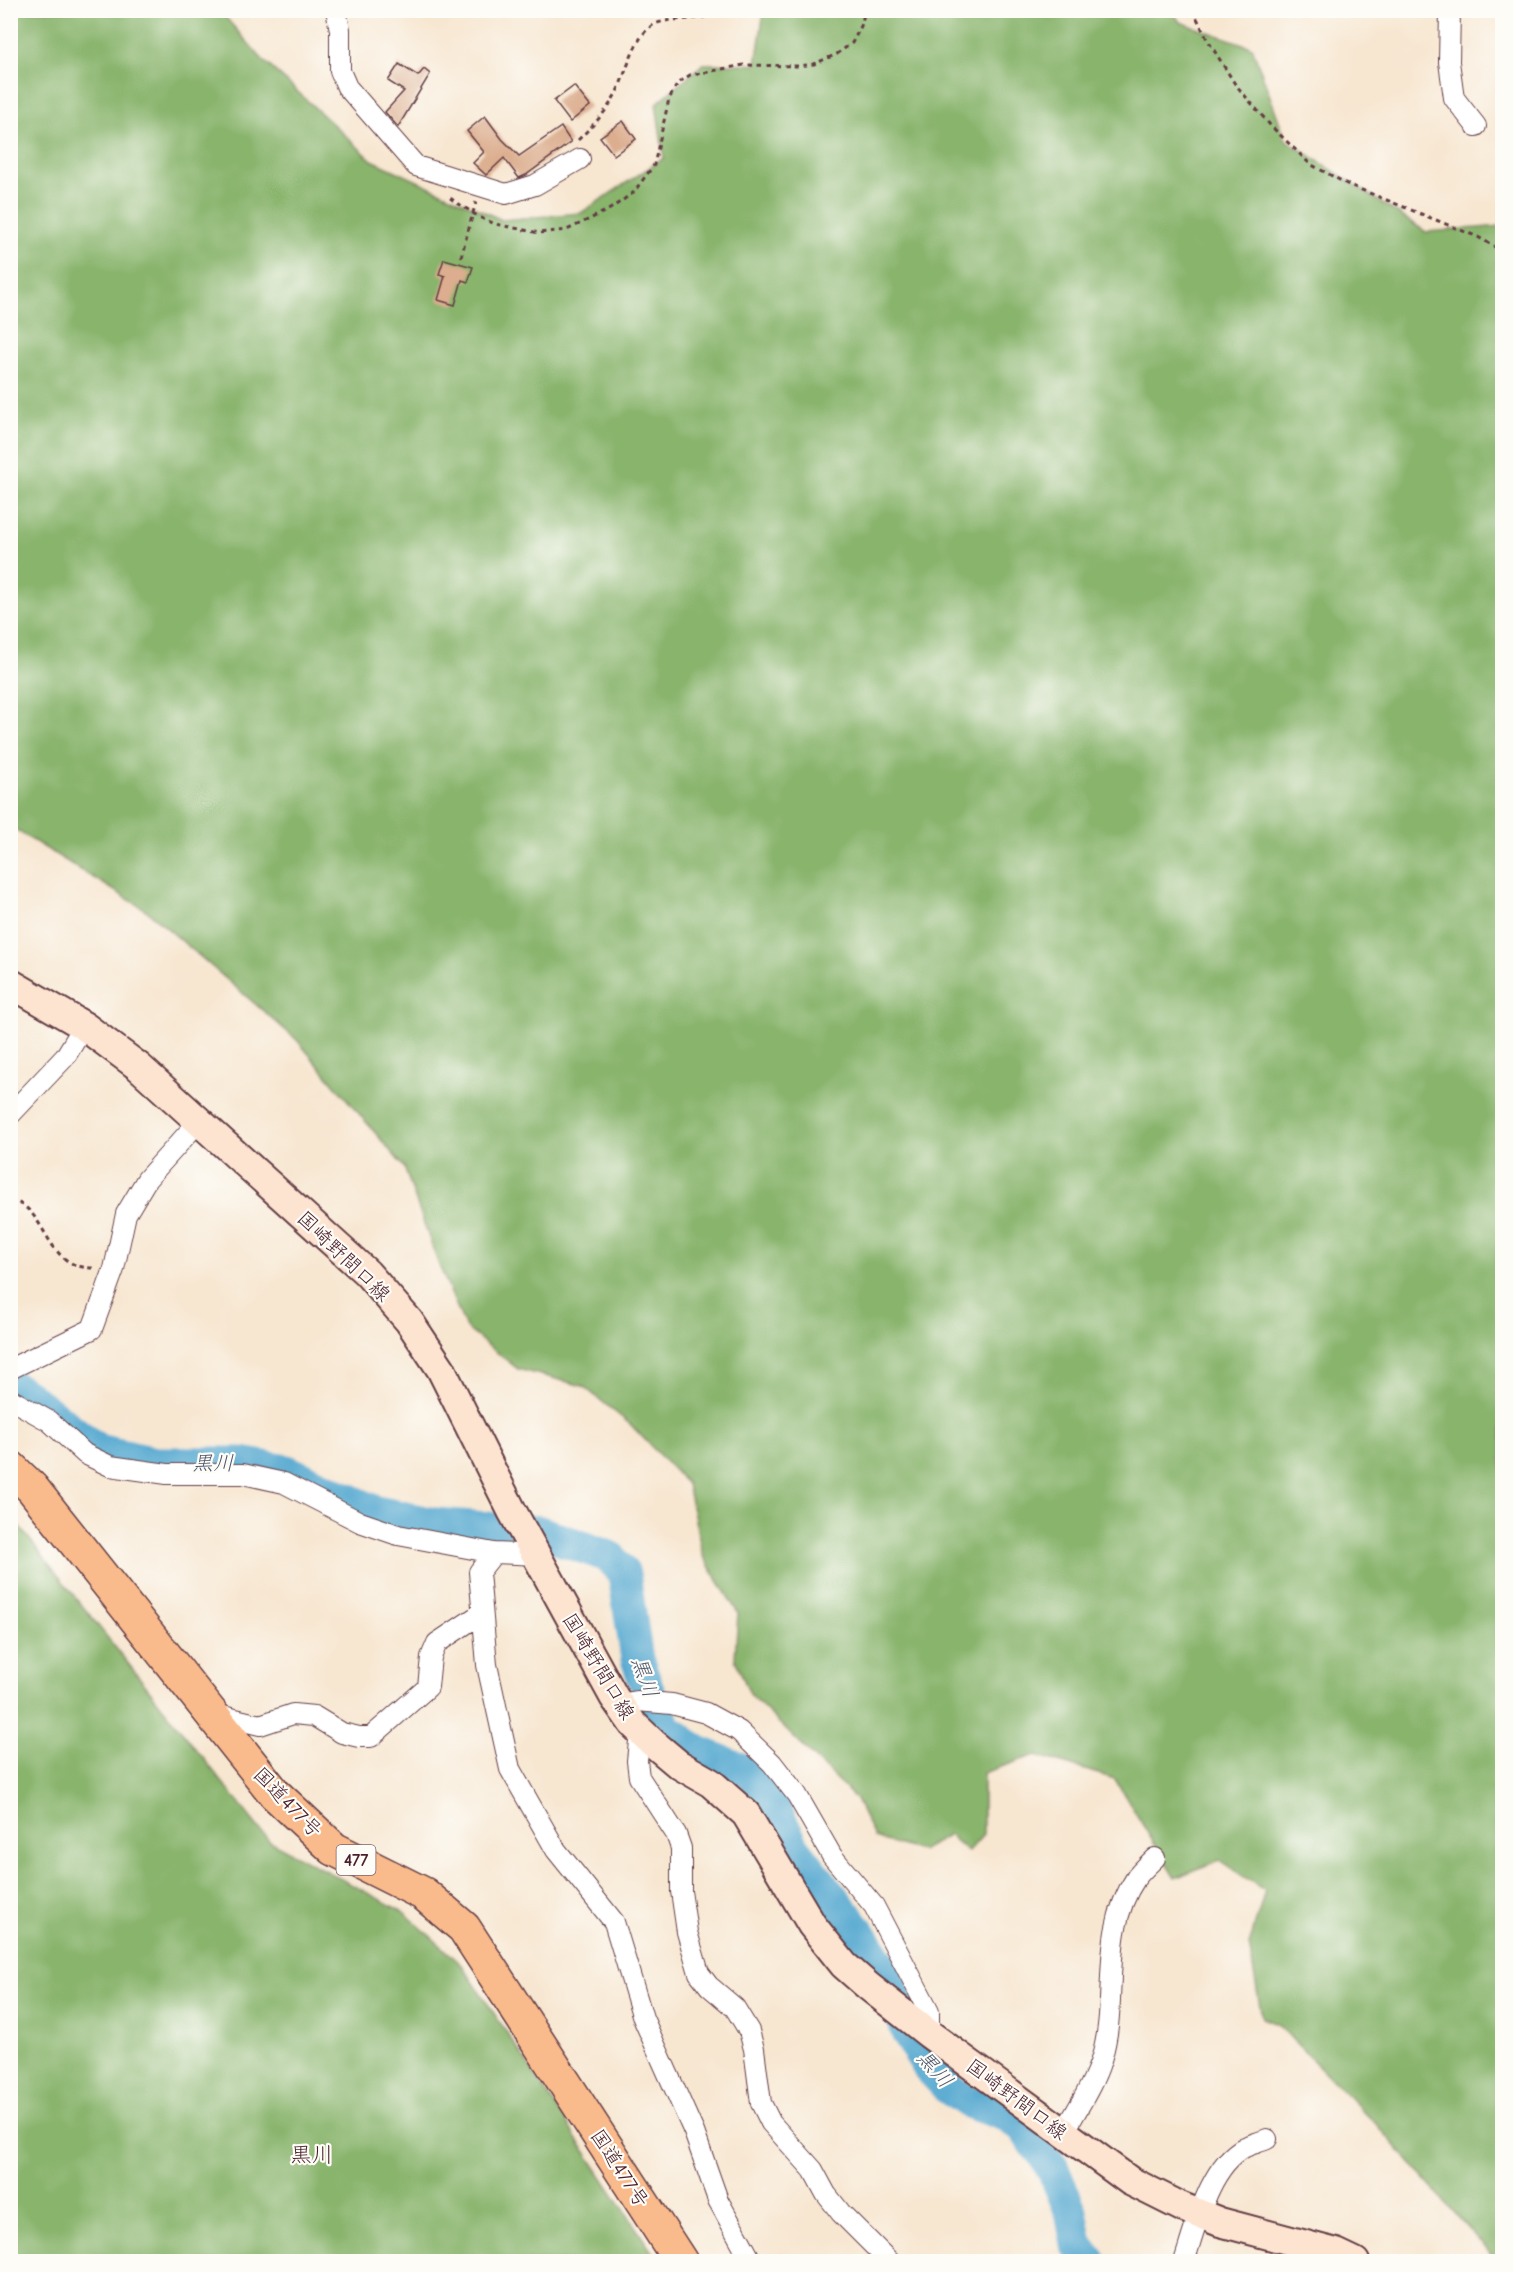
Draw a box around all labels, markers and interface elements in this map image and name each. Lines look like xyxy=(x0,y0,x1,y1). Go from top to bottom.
street label: 国崎野間口線 xyxy=(293,1206,395,1306)
water label: 黒川 xyxy=(192,1451,234,1475)
street label: 国崎野間口線 xyxy=(558,1609,639,1724)
water label: 黒川 xyxy=(627,1653,663,1701)
street label: 国道477号 xyxy=(249,1762,327,1842)
road number: 477 xyxy=(336,1845,376,1875)
water label: 黒川 xyxy=(912,2045,958,2093)
street label: 国崎野間口線 xyxy=(962,2054,1072,2145)
street label: 国道477号 xyxy=(586,2125,653,2212)
district label: 黒川 xyxy=(290,2142,334,2168)

